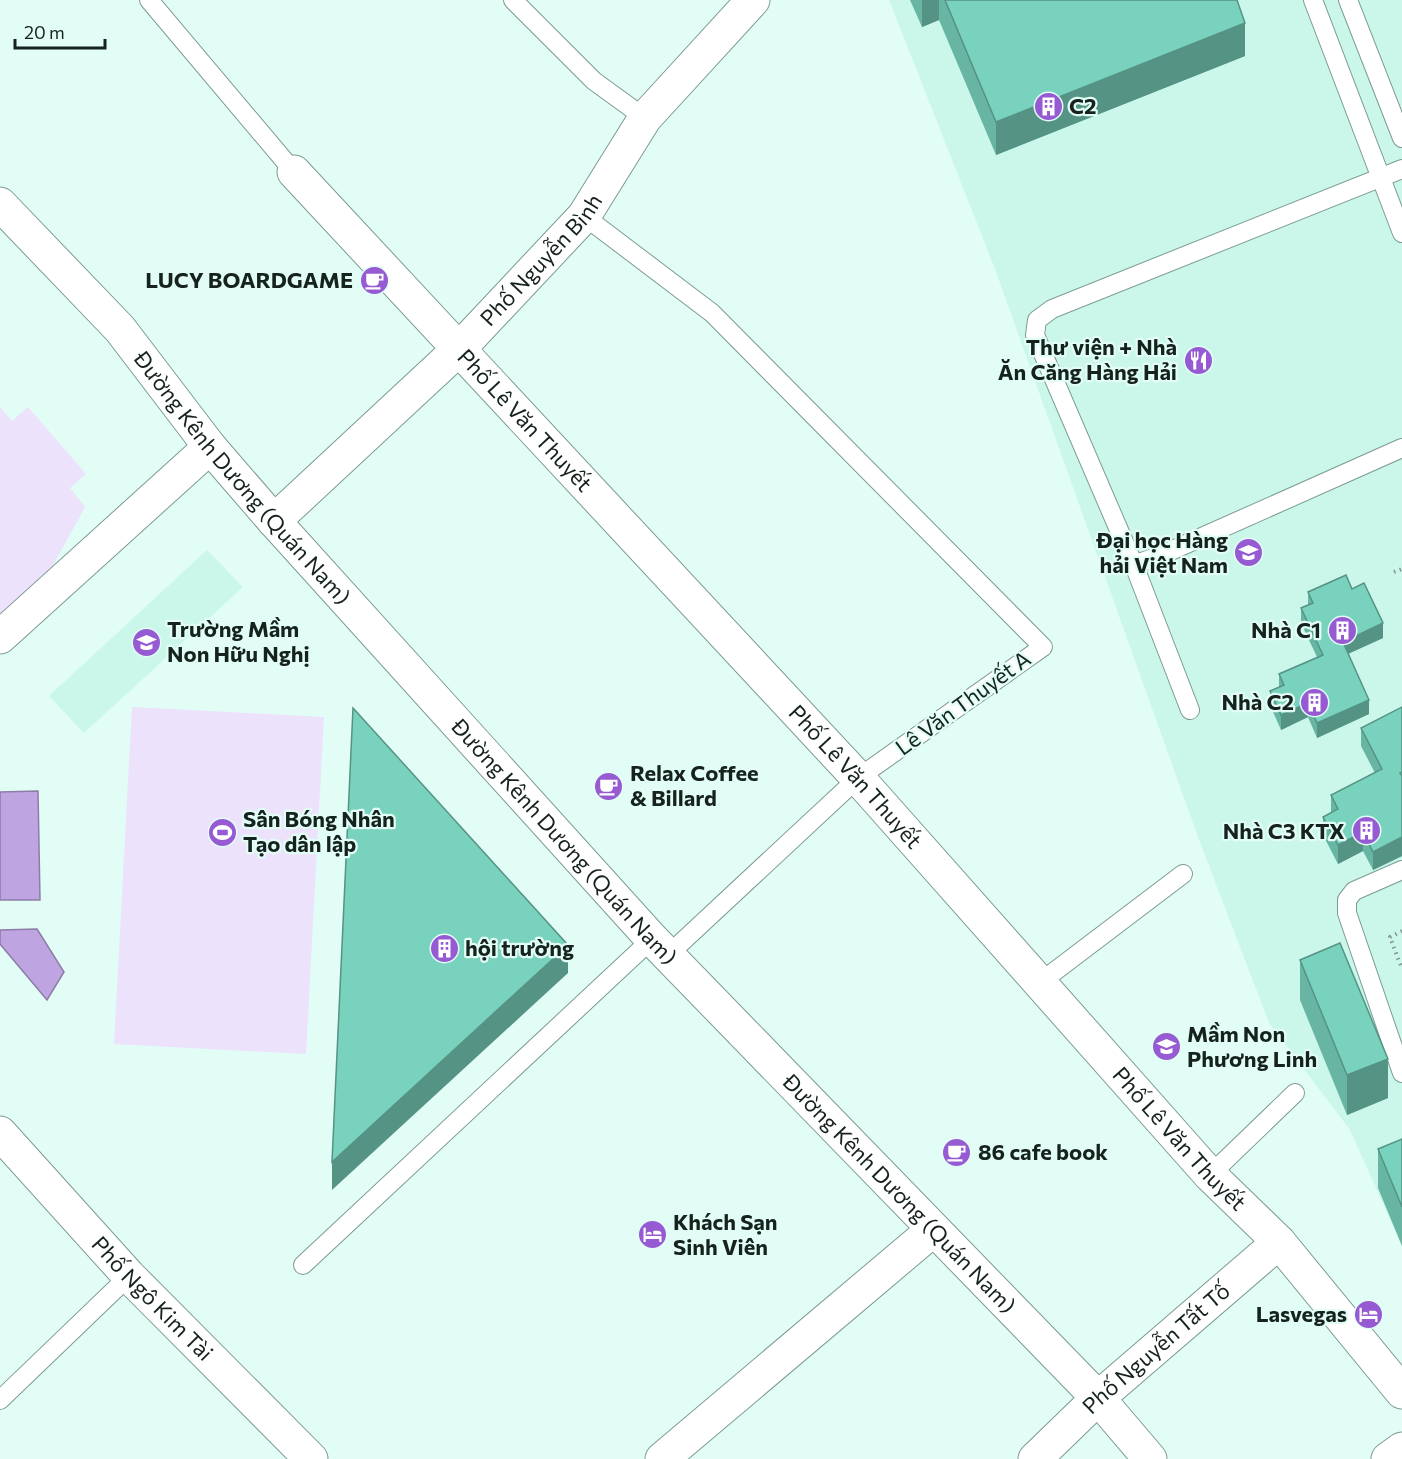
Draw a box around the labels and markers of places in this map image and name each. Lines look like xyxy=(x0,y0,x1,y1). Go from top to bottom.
building icon: C2 xyxy=(1032,90,1064,122)
place label: C2 xyxy=(1069,92,1097,119)
cafe icon: LUCY BOARDGAME xyxy=(358,264,390,296)
place label: LUCY BOARDGAME xyxy=(145,266,353,293)
place label: Thư viện + Nhà Ăn Căng Hàng Hải xyxy=(998,333,1177,385)
restaurant icon: Thư viện + Nhà Ăn Căng Hàng Hải xyxy=(1182,344,1214,376)
place label: Đại học Hàng hải Việt Nam xyxy=(1096,526,1228,578)
school or university icon: Đại học Hàng hải Việt Nam xyxy=(1233,537,1265,569)
building icon: Nhà C1 xyxy=(1326,614,1358,646)
place label: Trường Mầm Non Hữu Nghị xyxy=(167,615,310,667)
place label: Nhà C1 xyxy=(1251,616,1321,643)
school or university icon: Trường Mầm Non Hữu Nghị xyxy=(130,626,162,658)
building icon: Nhà C2 xyxy=(1299,686,1331,718)
place label: Nhà C2 xyxy=(1222,688,1294,715)
place label: Relax Coffee & Billard xyxy=(630,759,759,811)
cafe icon: Relax Coffee & Billard xyxy=(593,770,625,802)
place label: Sân Bóng Nhân Tạo dân lập xyxy=(243,805,395,857)
building icon: Nhà C3 KTX xyxy=(1350,815,1382,847)
sports icon: Sân Bóng Nhân Tạo dân lập xyxy=(206,816,238,848)
place label: Nhà C3 KTX xyxy=(1223,817,1345,844)
building icon: hội trường xyxy=(428,932,460,964)
place label: hội trường xyxy=(465,934,574,961)
place label: Mầm Non Phương Linh xyxy=(1187,1020,1317,1072)
school or university icon: Mầm Non Phương Linh xyxy=(1150,1031,1182,1063)
cafe icon: 86 cafe book xyxy=(941,1136,973,1168)
place label: 86 cafe book xyxy=(978,1138,1108,1165)
place label: Khách Sạn Sinh Viên xyxy=(673,1208,778,1260)
hotel icon: Khách Sạn Sinh Viên xyxy=(636,1219,668,1251)
hotel icon: Lasvegas xyxy=(1352,1298,1384,1330)
place label: Lasvegas xyxy=(1256,1300,1347,1327)

